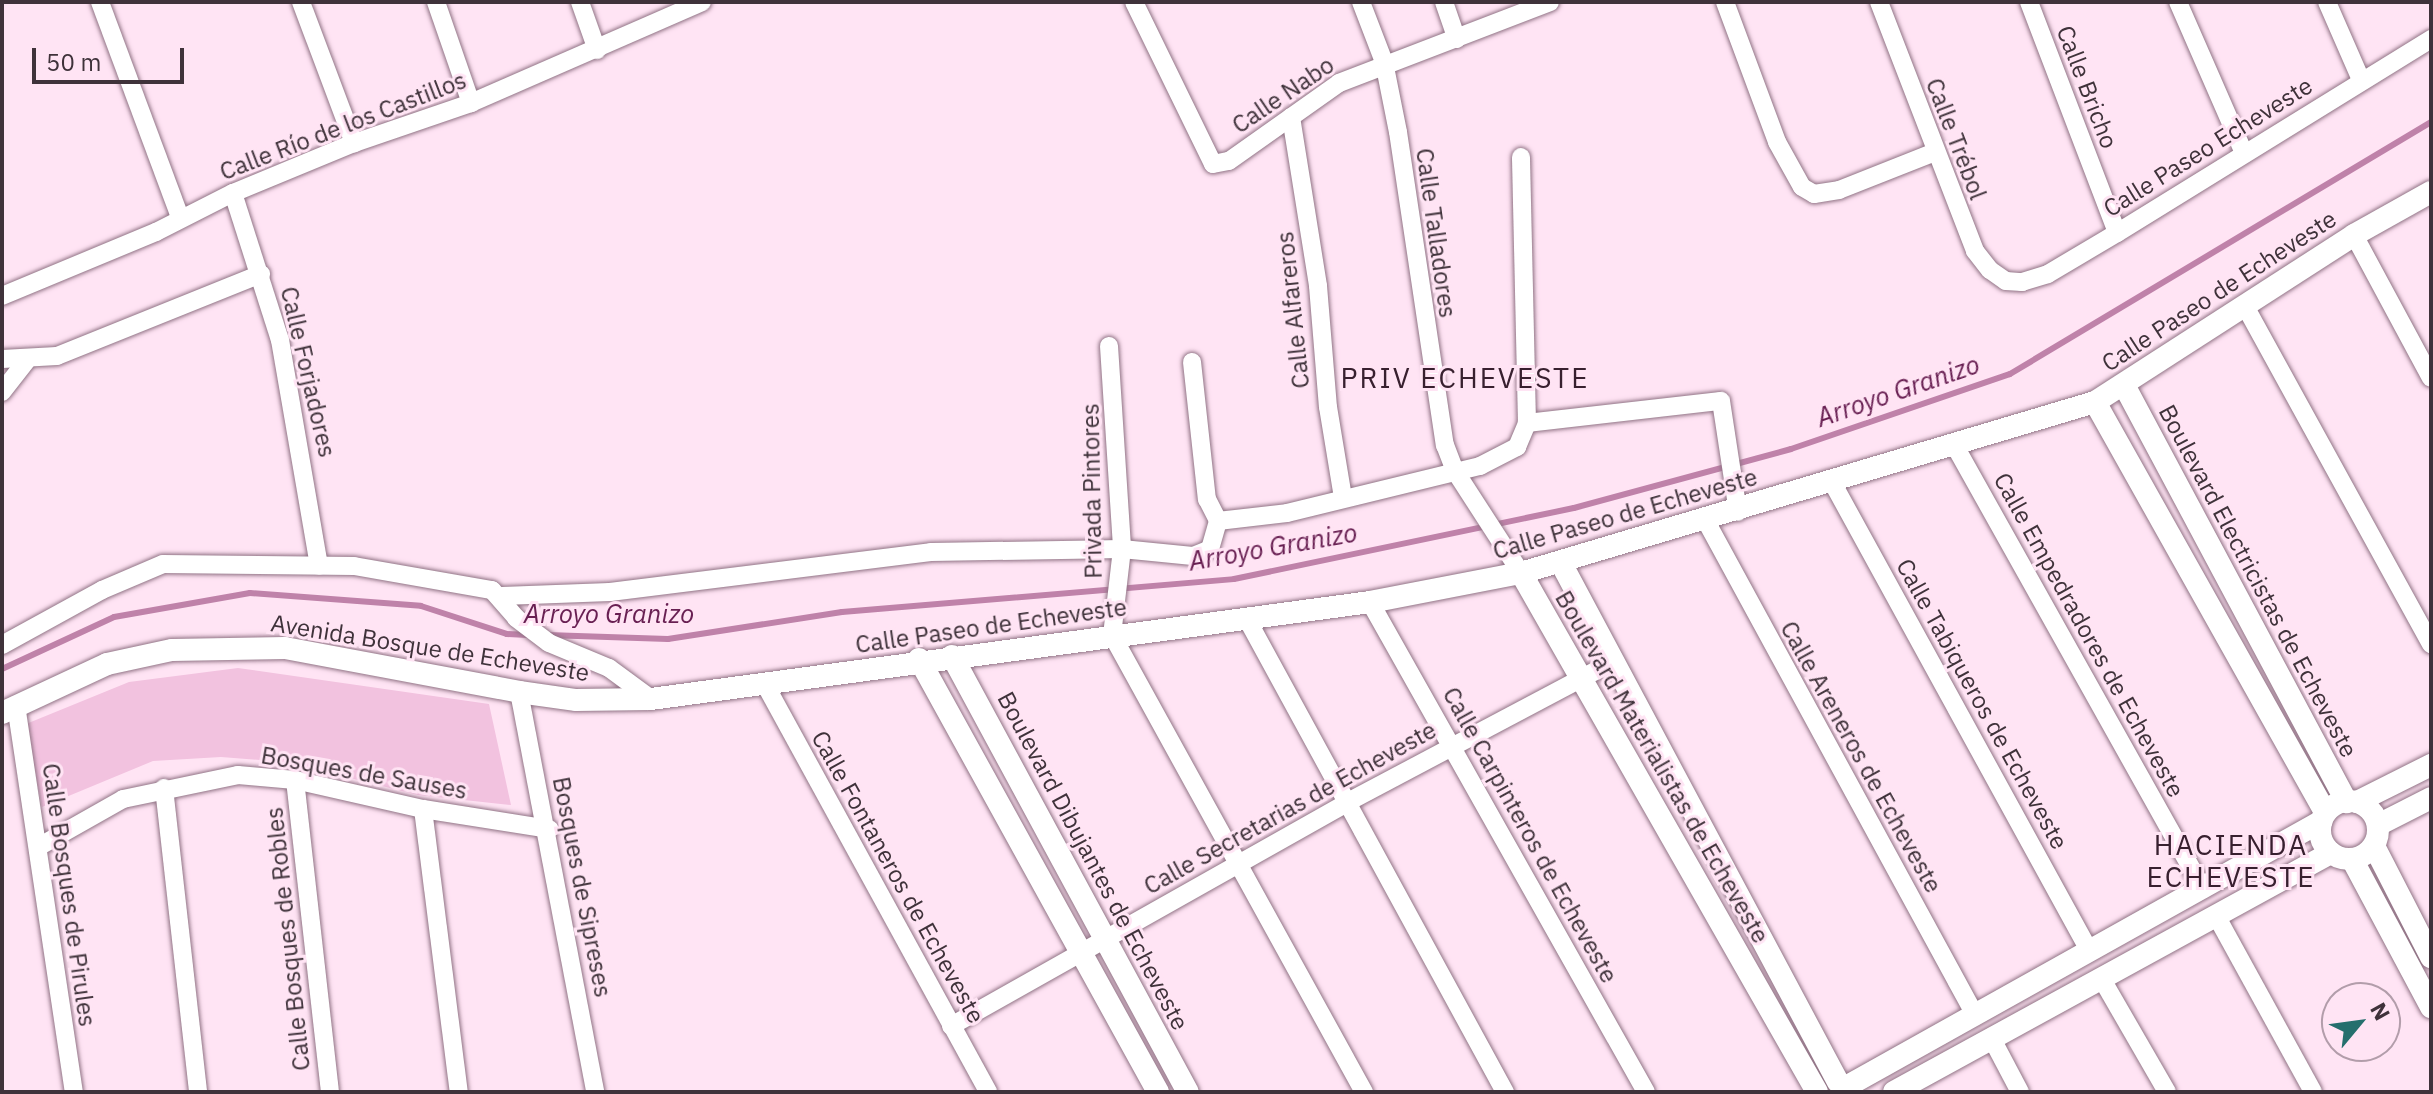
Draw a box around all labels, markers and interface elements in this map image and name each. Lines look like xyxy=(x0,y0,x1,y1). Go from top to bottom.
street label: Calle Bricho xyxy=(2050,22,2124,152)
scale bar xyxy=(36,32,188,82)
text: 50 m xyxy=(46,46,101,78)
street label: Calle Nabo xyxy=(1227,50,1339,140)
street label: Calle Río de los Castillos xyxy=(216,66,470,186)
street label: Calle Paseo Echeveste xyxy=(2098,71,2318,223)
street label: Calle Trébol xyxy=(1920,74,1992,204)
street label: Calle Talladores xyxy=(1410,146,1462,320)
street label: Calle Paseo de Echeveste xyxy=(2096,204,2342,378)
street label: Calle Alfareros xyxy=(1270,230,1316,390)
street label: Calle Forjadores xyxy=(274,284,342,460)
water label: Arroyo Granizo xyxy=(1812,349,1984,433)
district label: PRIV ECHEVESTE xyxy=(1341,361,1589,395)
street label: Boulevard Electricistas de Echeveste xyxy=(2153,400,2363,762)
street label: Privada Pintores xyxy=(1076,403,1108,579)
street label: Calle Paseo de Echeveste xyxy=(1490,462,1760,566)
street label: Calle Empedradores de Echeveste xyxy=(1988,468,2190,802)
water label: Arroyo Granizo xyxy=(1186,517,1360,577)
street label: Calle Tabiqueros de Echeveste xyxy=(1890,554,2074,854)
street label: Boulevard Materialistas de Echeveste xyxy=(1549,586,1775,948)
street label: Calle Paseo de Echeveste xyxy=(854,593,1128,659)
water label: Arroyo Granizo xyxy=(524,598,694,630)
street label: Avenida Bosque de Echeveste xyxy=(269,609,591,687)
street label: Calle Areneros de Echeveste xyxy=(1774,616,1948,898)
street label: Calle Carpinteros de Echeveste xyxy=(1437,682,1623,988)
street label: Boulevard Dibujantes de Echeveste xyxy=(991,687,1195,1035)
street label: Calle Secretarias de Echeveste xyxy=(1139,715,1441,901)
street label: Calle Fontaneros de Echeveste xyxy=(805,726,991,1028)
street label: Bosques de Sauses xyxy=(259,741,469,805)
street label: Calle Bosques de Pirules xyxy=(36,762,102,1028)
street label: Bosques de Sipreses xyxy=(547,774,617,1000)
street label: Calle Bosques de Robles xyxy=(260,806,316,1072)
district label: HACIENDA ECHEVESTE xyxy=(2146,828,2316,894)
north arrow xyxy=(2321,982,2401,1062)
text: N xyxy=(2364,997,2397,1025)

